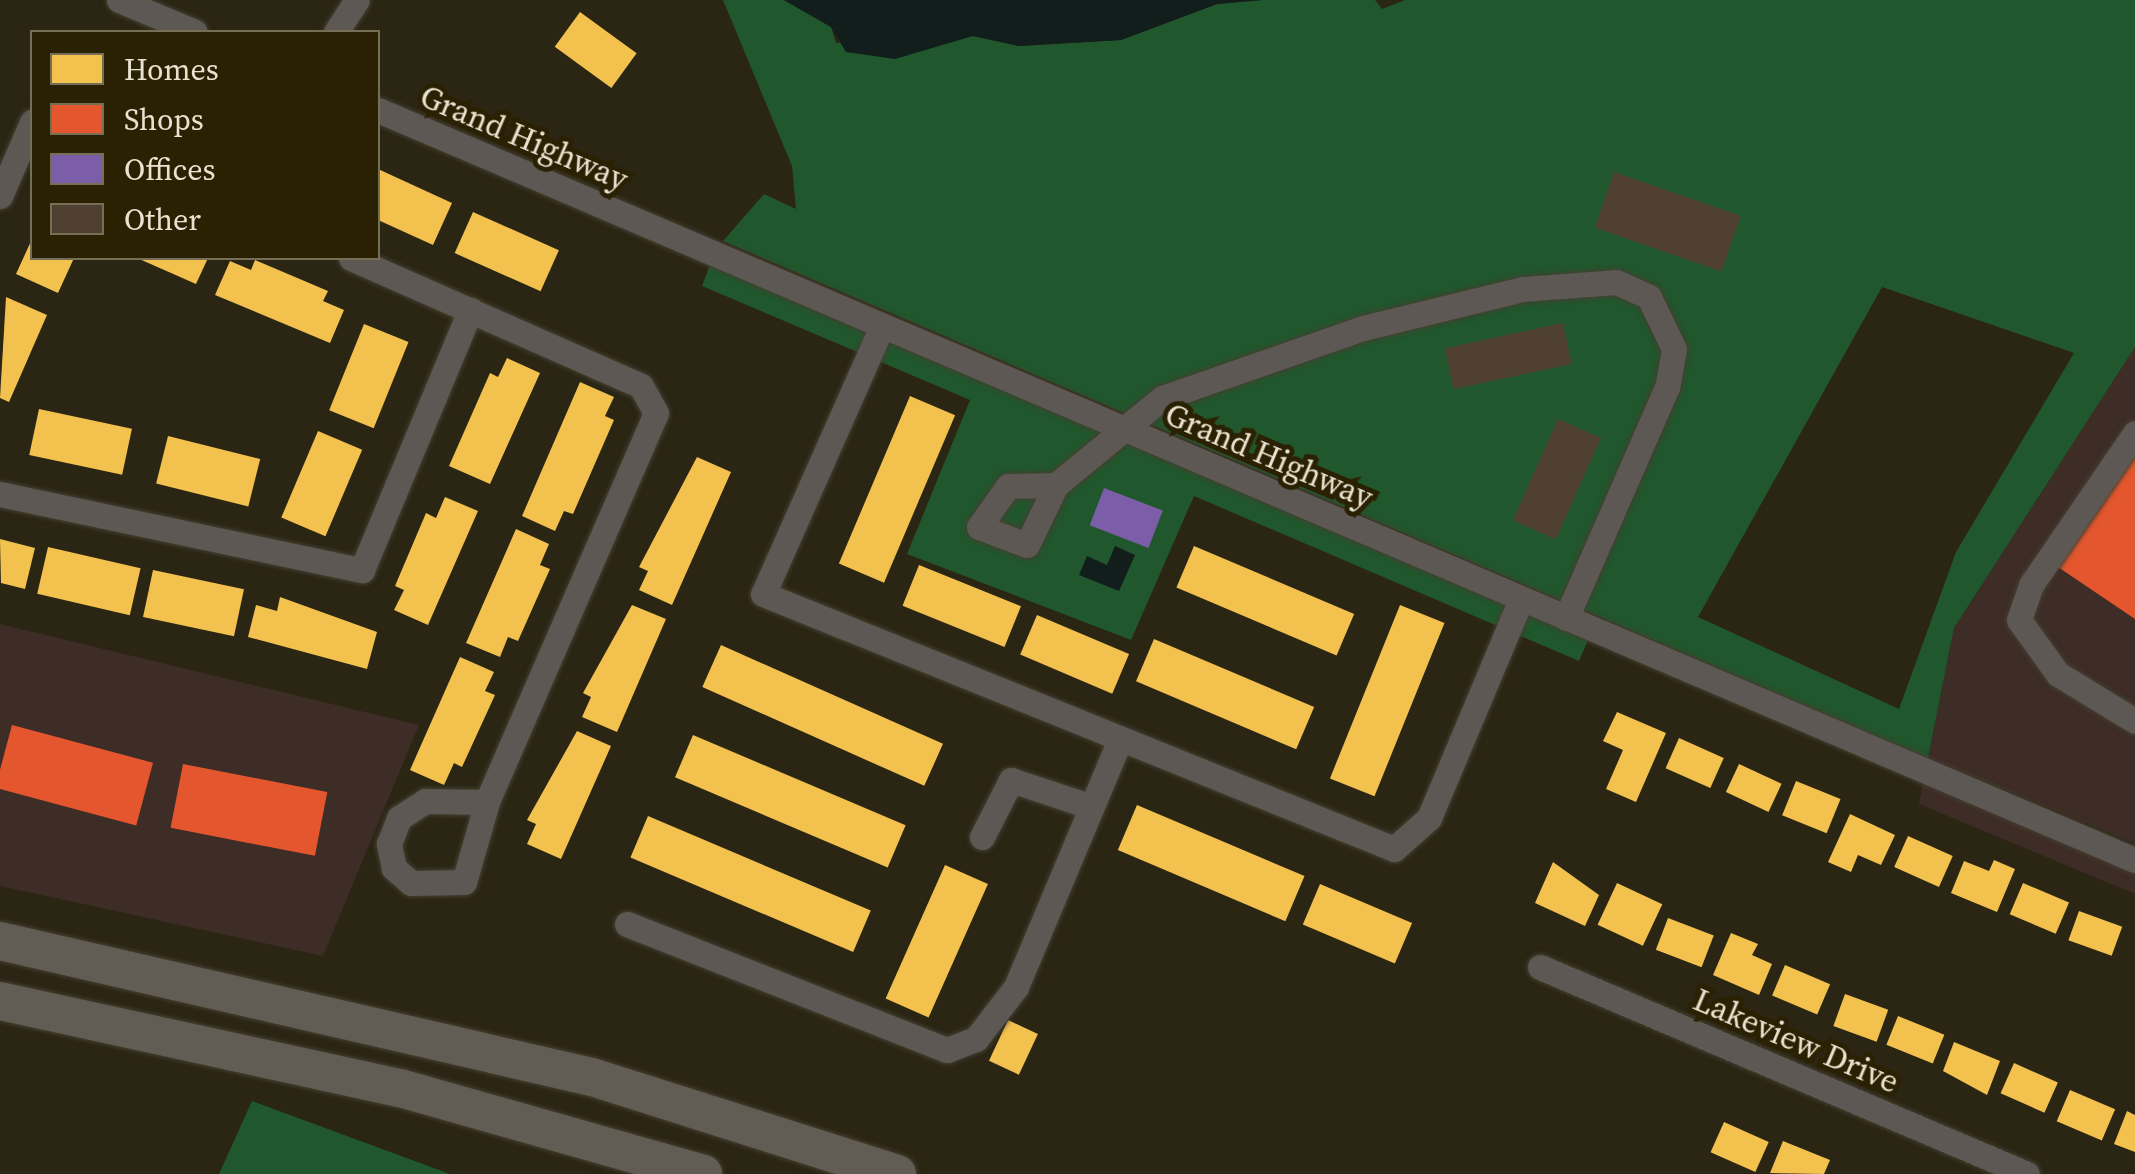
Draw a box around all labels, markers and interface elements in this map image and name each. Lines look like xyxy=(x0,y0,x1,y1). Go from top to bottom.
legend xyxy=(30,30,380,260)
text: Homes xyxy=(124,49,219,90)
street label: Grand Highway xyxy=(414,77,634,199)
text: Shops xyxy=(124,99,204,140)
text: Offices xyxy=(124,149,216,190)
text: Other xyxy=(124,199,201,240)
street label: Grand Highway xyxy=(1159,395,1379,517)
street label: Lakeview Drive xyxy=(1688,981,1904,1101)

